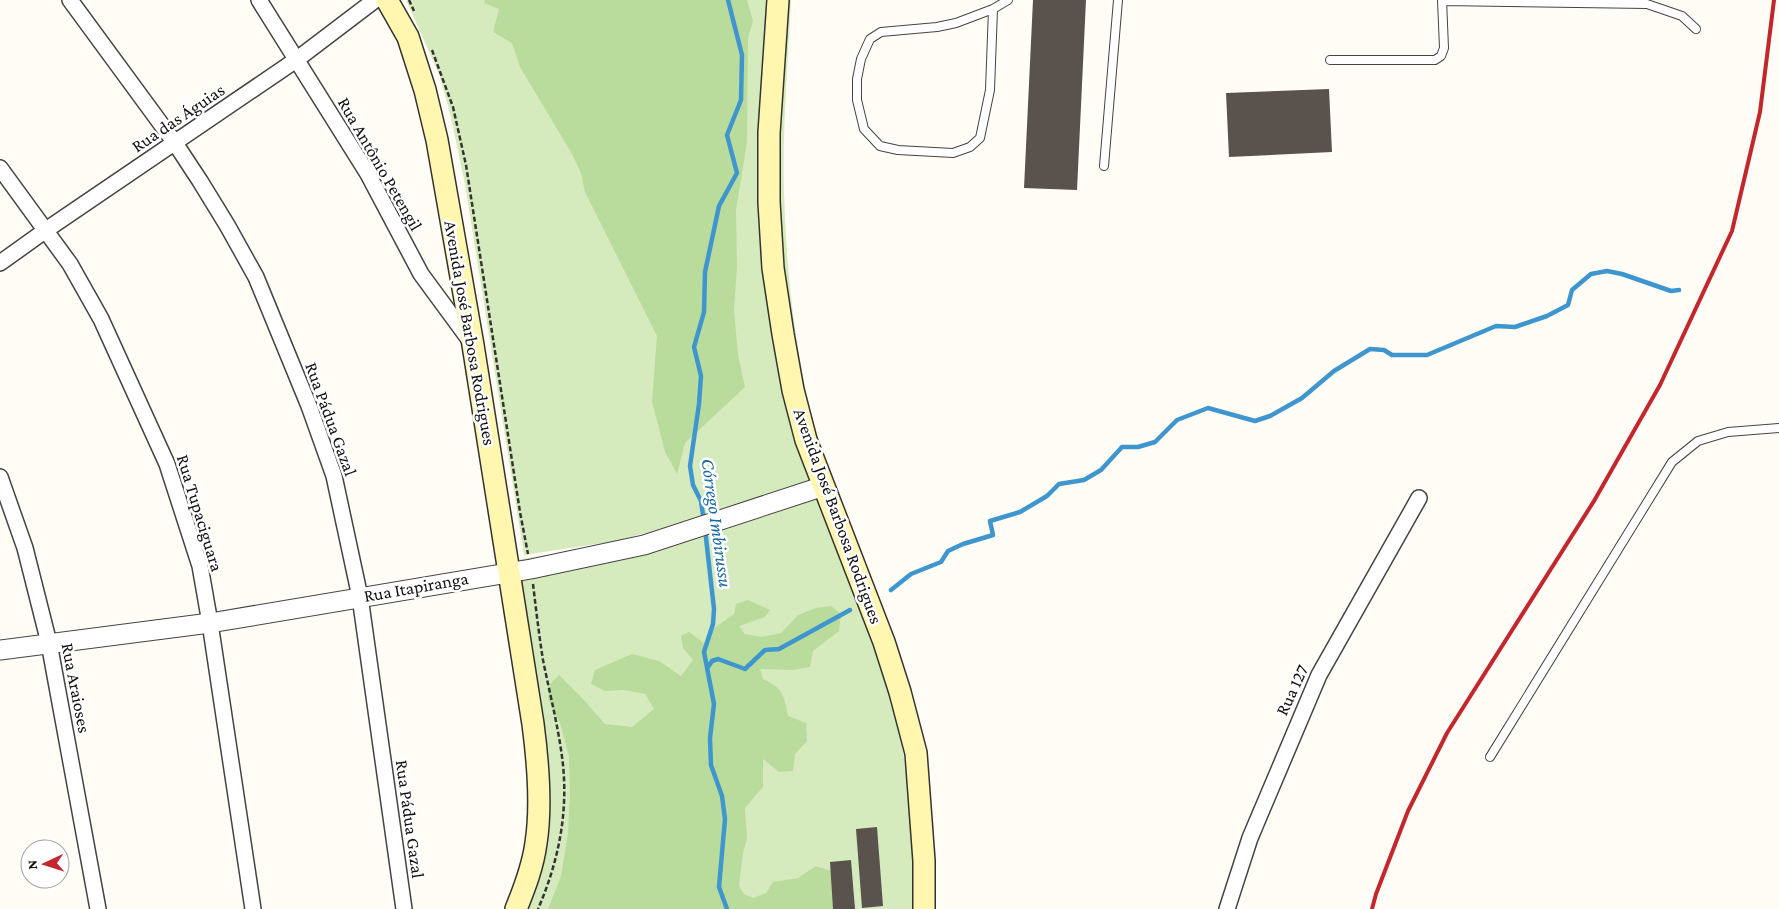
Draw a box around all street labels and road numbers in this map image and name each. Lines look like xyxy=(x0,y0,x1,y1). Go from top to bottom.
street label: Rua das Águias xyxy=(128,80,228,156)
street label: Rua Antônio Petengil xyxy=(334,94,426,234)
street label: Avenida José Barbosa Rodrigues xyxy=(440,219,500,447)
street label: Rua Pádua Gazal xyxy=(301,360,361,479)
street label: Avenida José Barbosa Rodrigues xyxy=(790,405,886,627)
street label: Rua Tupaciguara xyxy=(173,452,227,574)
street label: Rua Itapiranga xyxy=(362,568,470,606)
street label: Rua Araioses xyxy=(57,641,95,735)
street label: Rua 127 xyxy=(1272,661,1312,719)
street label: Rua Pádua Gazal xyxy=(392,759,428,880)

